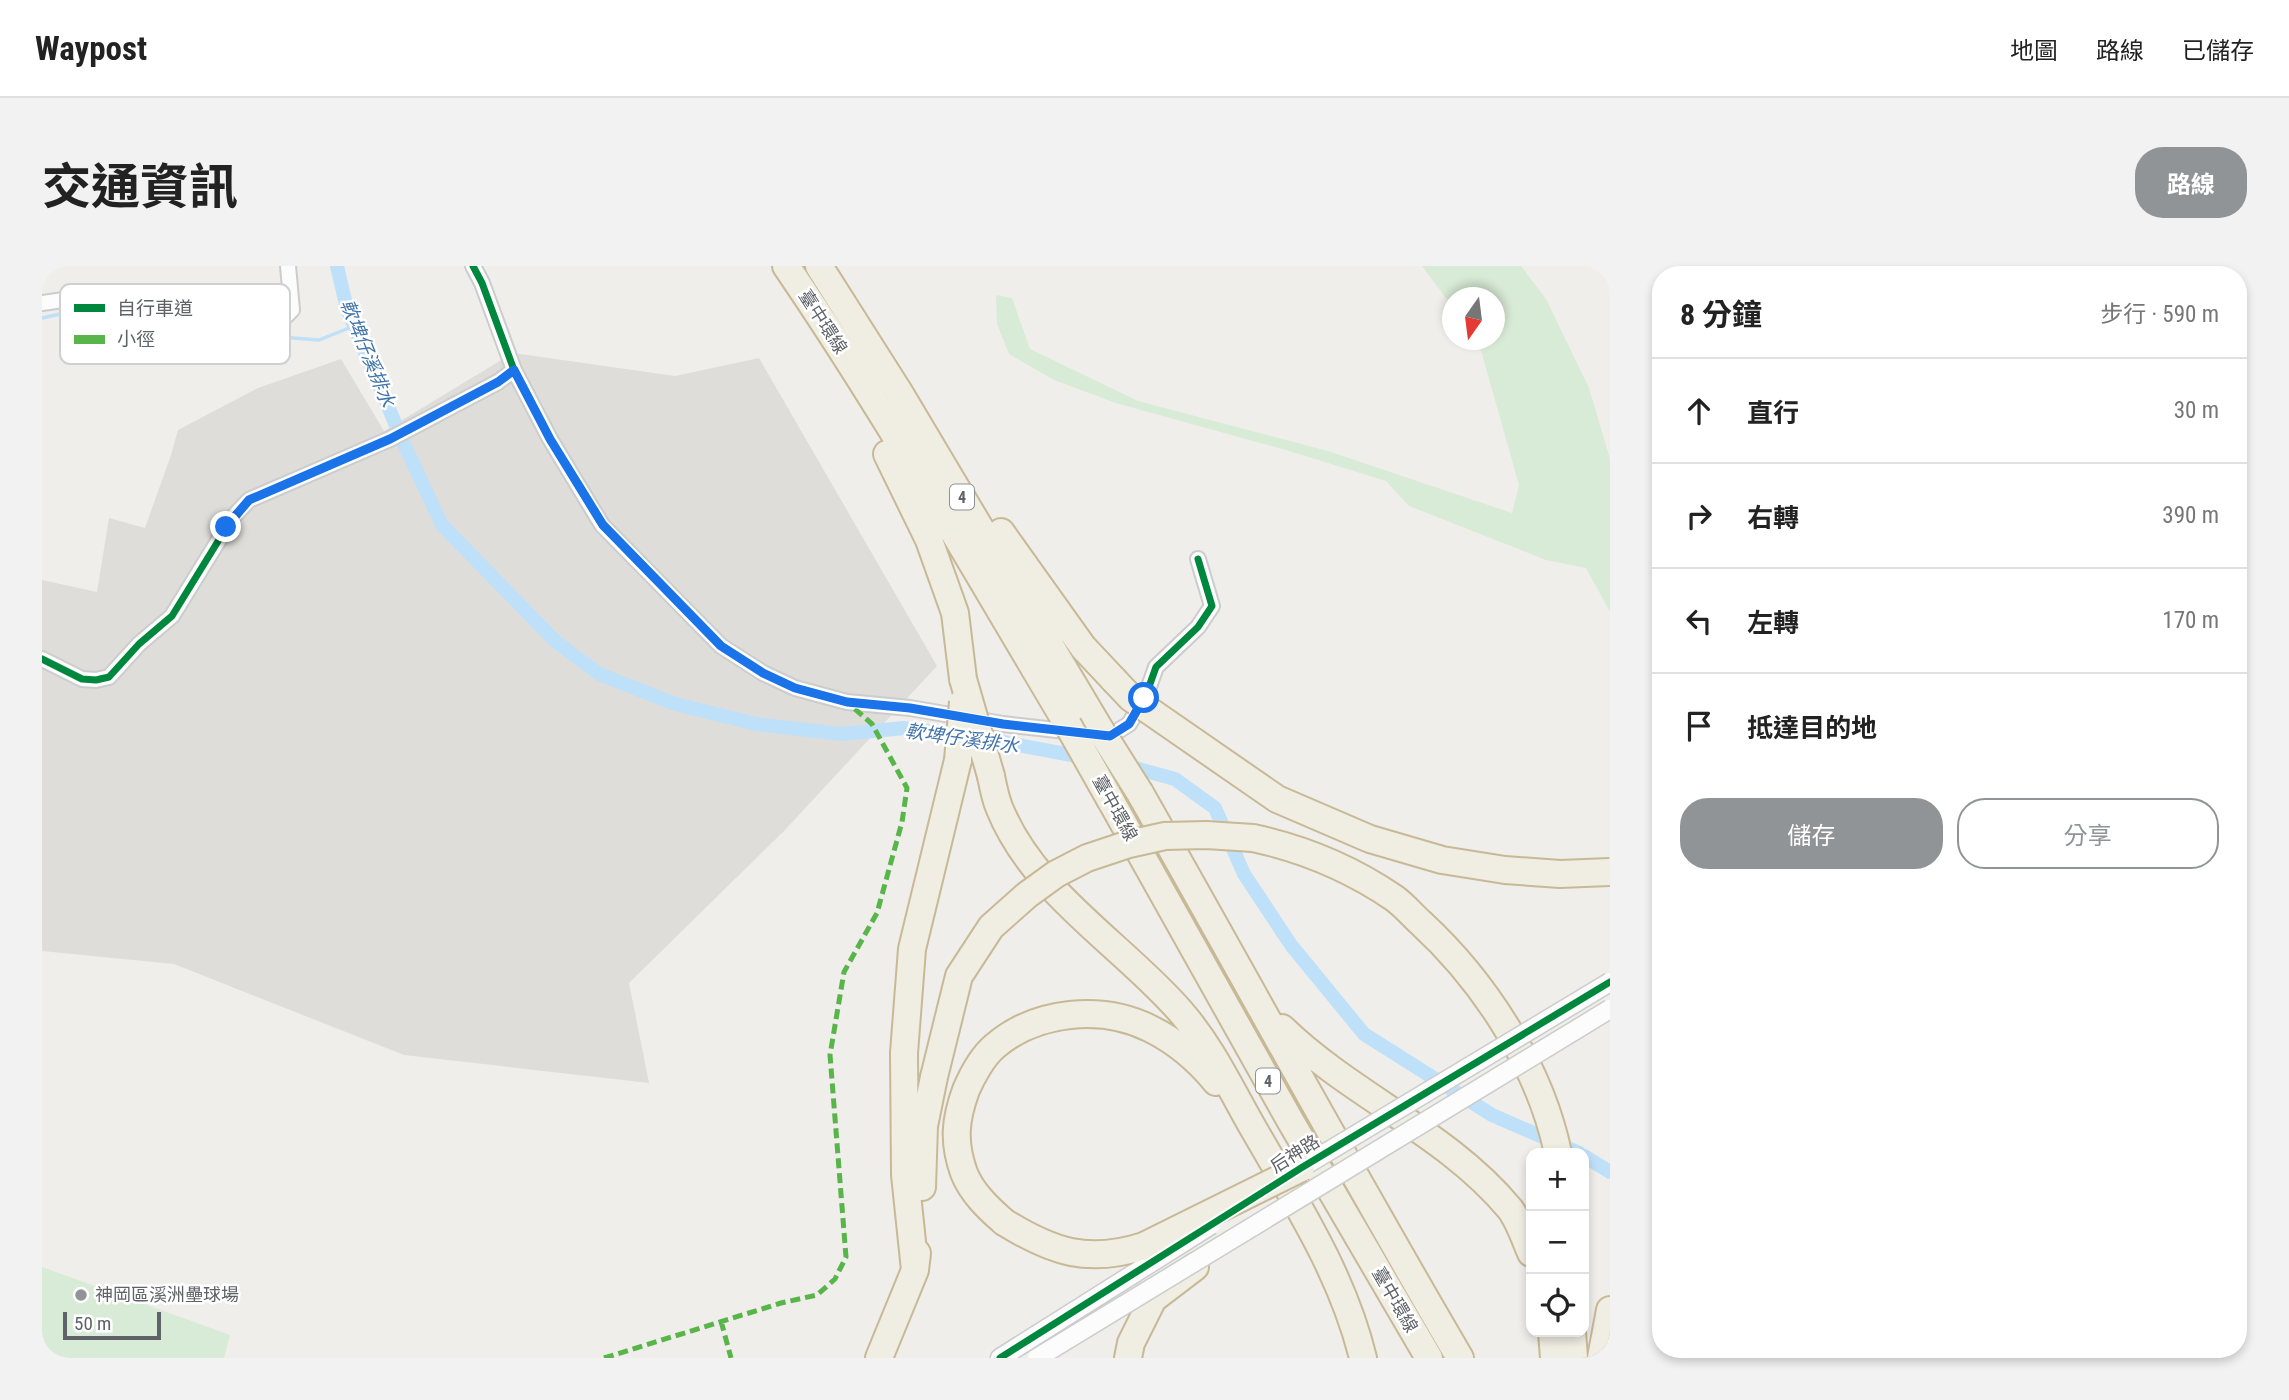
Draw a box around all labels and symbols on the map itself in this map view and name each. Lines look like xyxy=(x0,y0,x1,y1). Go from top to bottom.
legend xyxy=(60,284,290,364)
street label: 臺中環線 xyxy=(795,286,852,358)
north arrow xyxy=(1442,287,1505,350)
water label: 軟埤仔溪排水 xyxy=(336,296,400,411)
text: 自行車道 xyxy=(117,297,193,320)
text: 小徑 xyxy=(117,328,155,351)
road number: 4 xyxy=(950,484,974,510)
route end xyxy=(210,511,241,542)
route start xyxy=(1128,682,1159,713)
water label: 軟埤仔溪排水 xyxy=(904,719,1021,758)
street label: 臺中環線 xyxy=(1089,771,1142,844)
road number: 4 xyxy=(1256,1068,1280,1094)
street label: 后神路 xyxy=(1266,1130,1323,1177)
street label: 臺中環線 xyxy=(1368,1263,1423,1336)
place label: 神岡區溪洲壘球場 xyxy=(95,1284,239,1305)
marker: 神岡區溪洲壘球場 xyxy=(73,1287,89,1303)
scale bar xyxy=(63,1309,161,1341)

